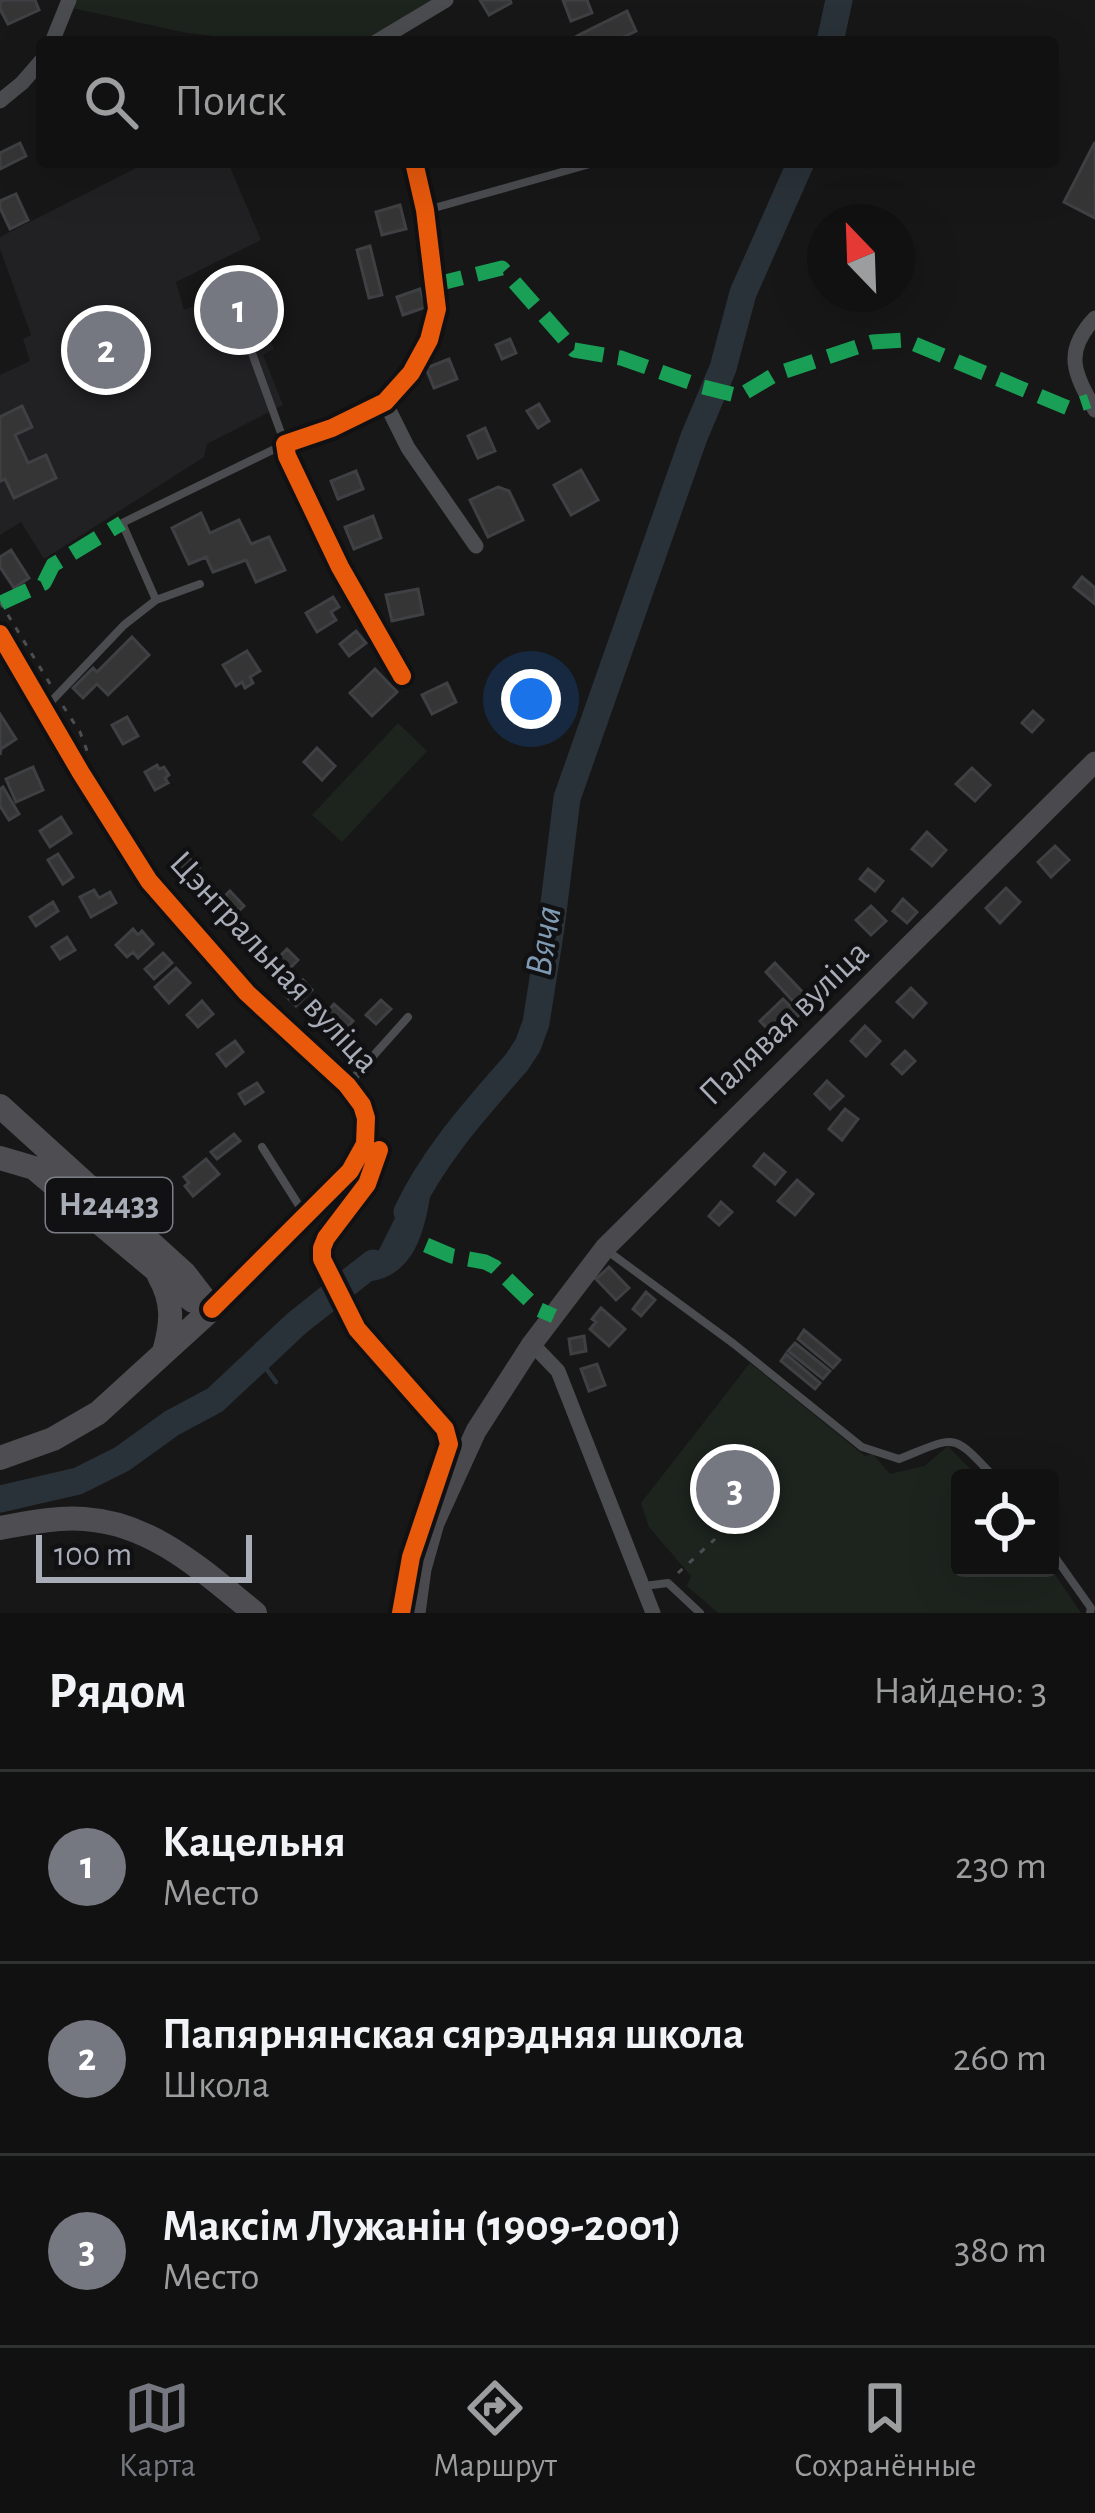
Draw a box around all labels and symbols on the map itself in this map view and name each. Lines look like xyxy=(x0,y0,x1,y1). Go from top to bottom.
north arrow xyxy=(807,204,915,312)
pin: 1 xyxy=(200,265,278,355)
pin: 2 xyxy=(67,305,145,395)
your location xyxy=(501,669,561,729)
street label: Цэнтральная вуліца xyxy=(163,844,385,1080)
water label: Вяча xyxy=(519,903,569,979)
street label: Палявая вуліца xyxy=(692,934,876,1112)
road number: Н24433 xyxy=(46,1178,172,1232)
pin: 3 xyxy=(696,1444,774,1534)
scale bar xyxy=(36,1529,252,1582)

